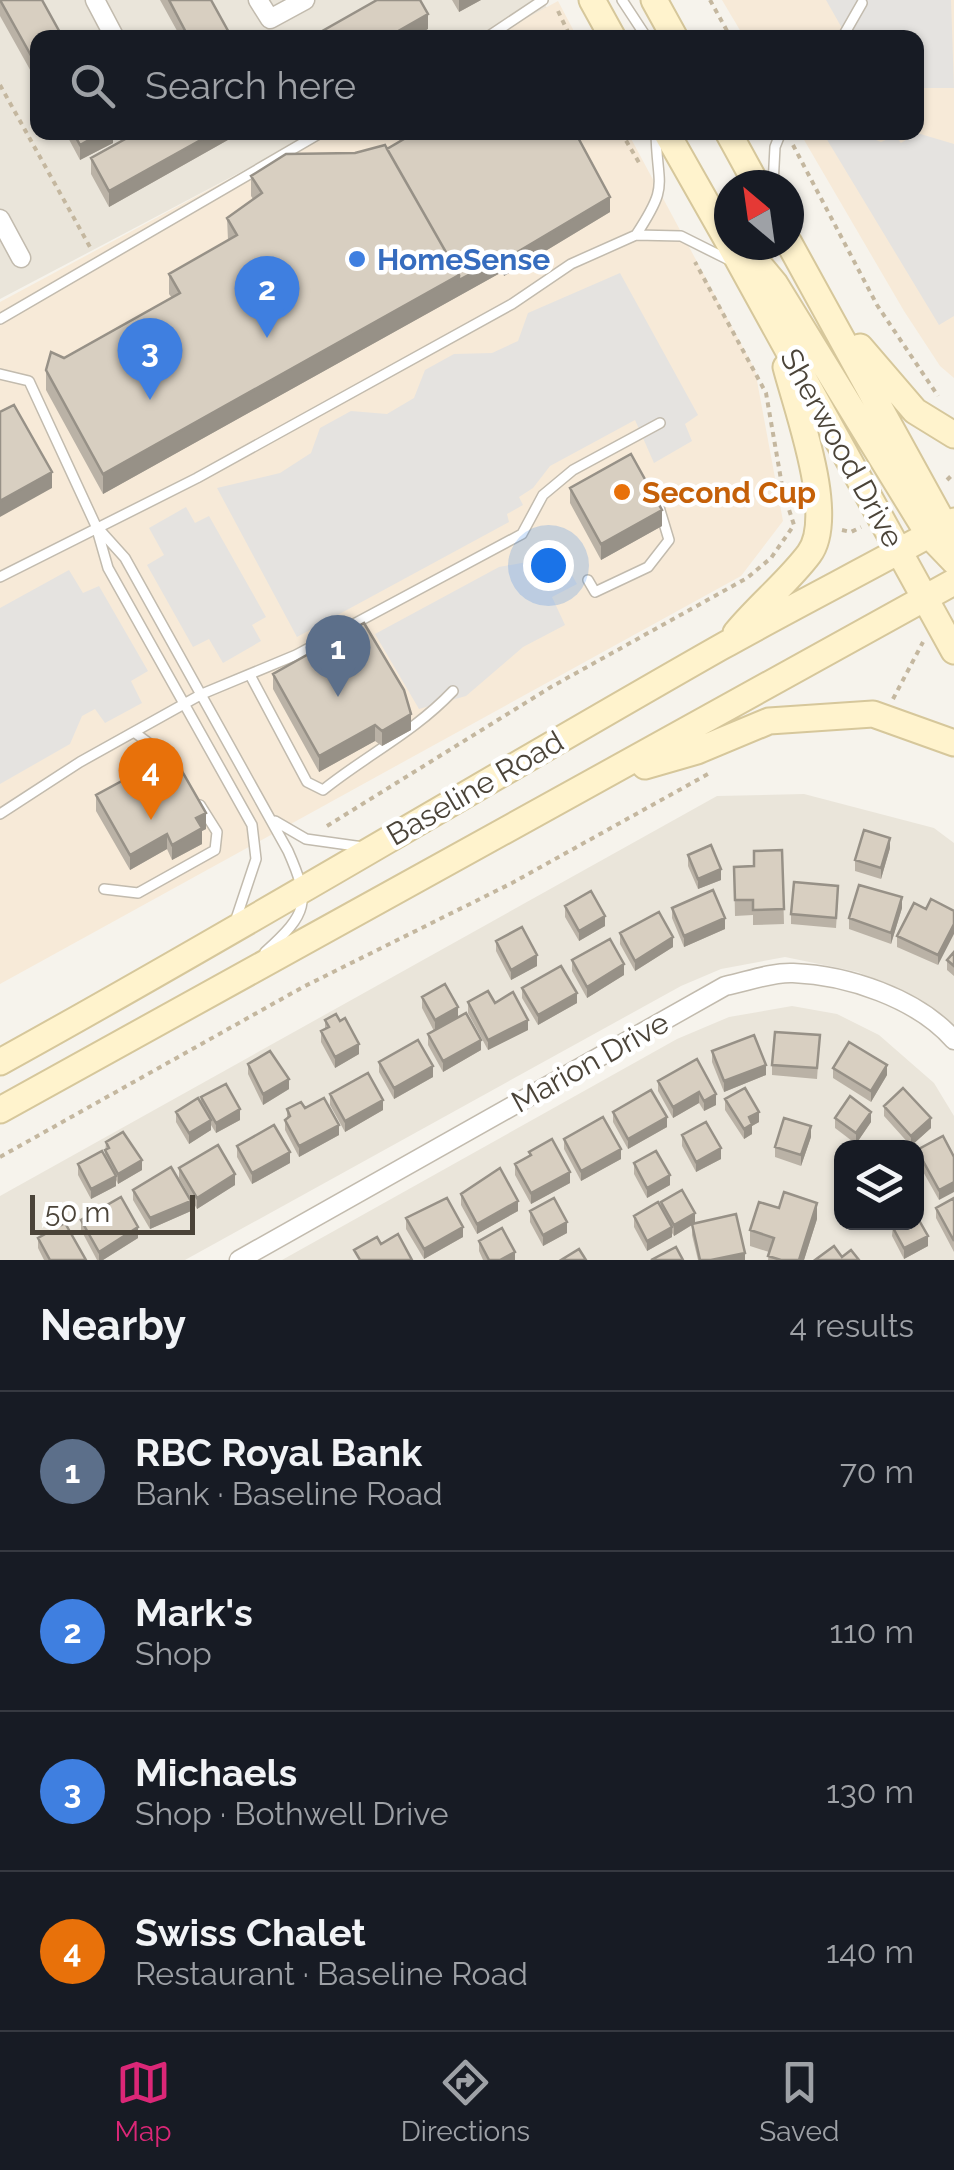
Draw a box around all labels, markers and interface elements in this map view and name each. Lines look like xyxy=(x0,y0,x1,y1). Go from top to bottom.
search box xyxy=(30,30,924,140)
icon: search xyxy=(65,58,120,113)
text: Search here xyxy=(145,63,356,108)
north arrow xyxy=(714,170,804,260)
place label: HomeSense xyxy=(377,242,550,277)
marker: HomeSense xyxy=(346,248,368,270)
pin: 2 xyxy=(234,255,300,338)
pin: 3 xyxy=(118,318,182,400)
street label: Sherwood Drive xyxy=(773,343,911,553)
place label: Second Cup xyxy=(642,475,816,510)
marker: Second Cup xyxy=(611,481,633,503)
your location xyxy=(523,540,574,591)
pin: 1 xyxy=(306,614,370,697)
street label: Baseline Road xyxy=(381,723,569,853)
pin: 4 xyxy=(118,738,184,820)
street label: Marion Drive xyxy=(505,1004,675,1120)
map controls xyxy=(834,1140,924,1230)
button: layers xyxy=(834,1140,924,1230)
scale bar xyxy=(30,1190,195,1234)
text: 50 m xyxy=(45,1196,110,1229)
text: Nearby xyxy=(40,1301,186,1350)
text: 4 results xyxy=(790,1307,914,1344)
text: RBC Royal Bank xyxy=(135,1430,422,1475)
text: 1 xyxy=(65,1453,80,1490)
text: 70 m xyxy=(840,1453,914,1490)
text: Bank · Baseline Road xyxy=(135,1475,443,1512)
text: Mark's xyxy=(135,1590,253,1635)
text: 2 xyxy=(63,1613,82,1650)
text: 110 m xyxy=(829,1613,914,1650)
text: Shop xyxy=(135,1635,212,1672)
text: Michaels xyxy=(135,1750,297,1795)
text: 3 xyxy=(64,1773,81,1810)
text: 130 m xyxy=(826,1773,914,1810)
text: Shop · Bothwell Drive xyxy=(135,1795,449,1832)
text: Swiss Chalet xyxy=(135,1910,366,1955)
text: 4 xyxy=(63,1933,82,1970)
text: 140 m xyxy=(826,1933,914,1970)
text: Restaurant · Baseline Road xyxy=(135,1955,528,1992)
tab: Map xyxy=(115,2055,172,2148)
tab: Directions xyxy=(401,2055,530,2148)
tab: Saved xyxy=(759,2055,839,2148)

